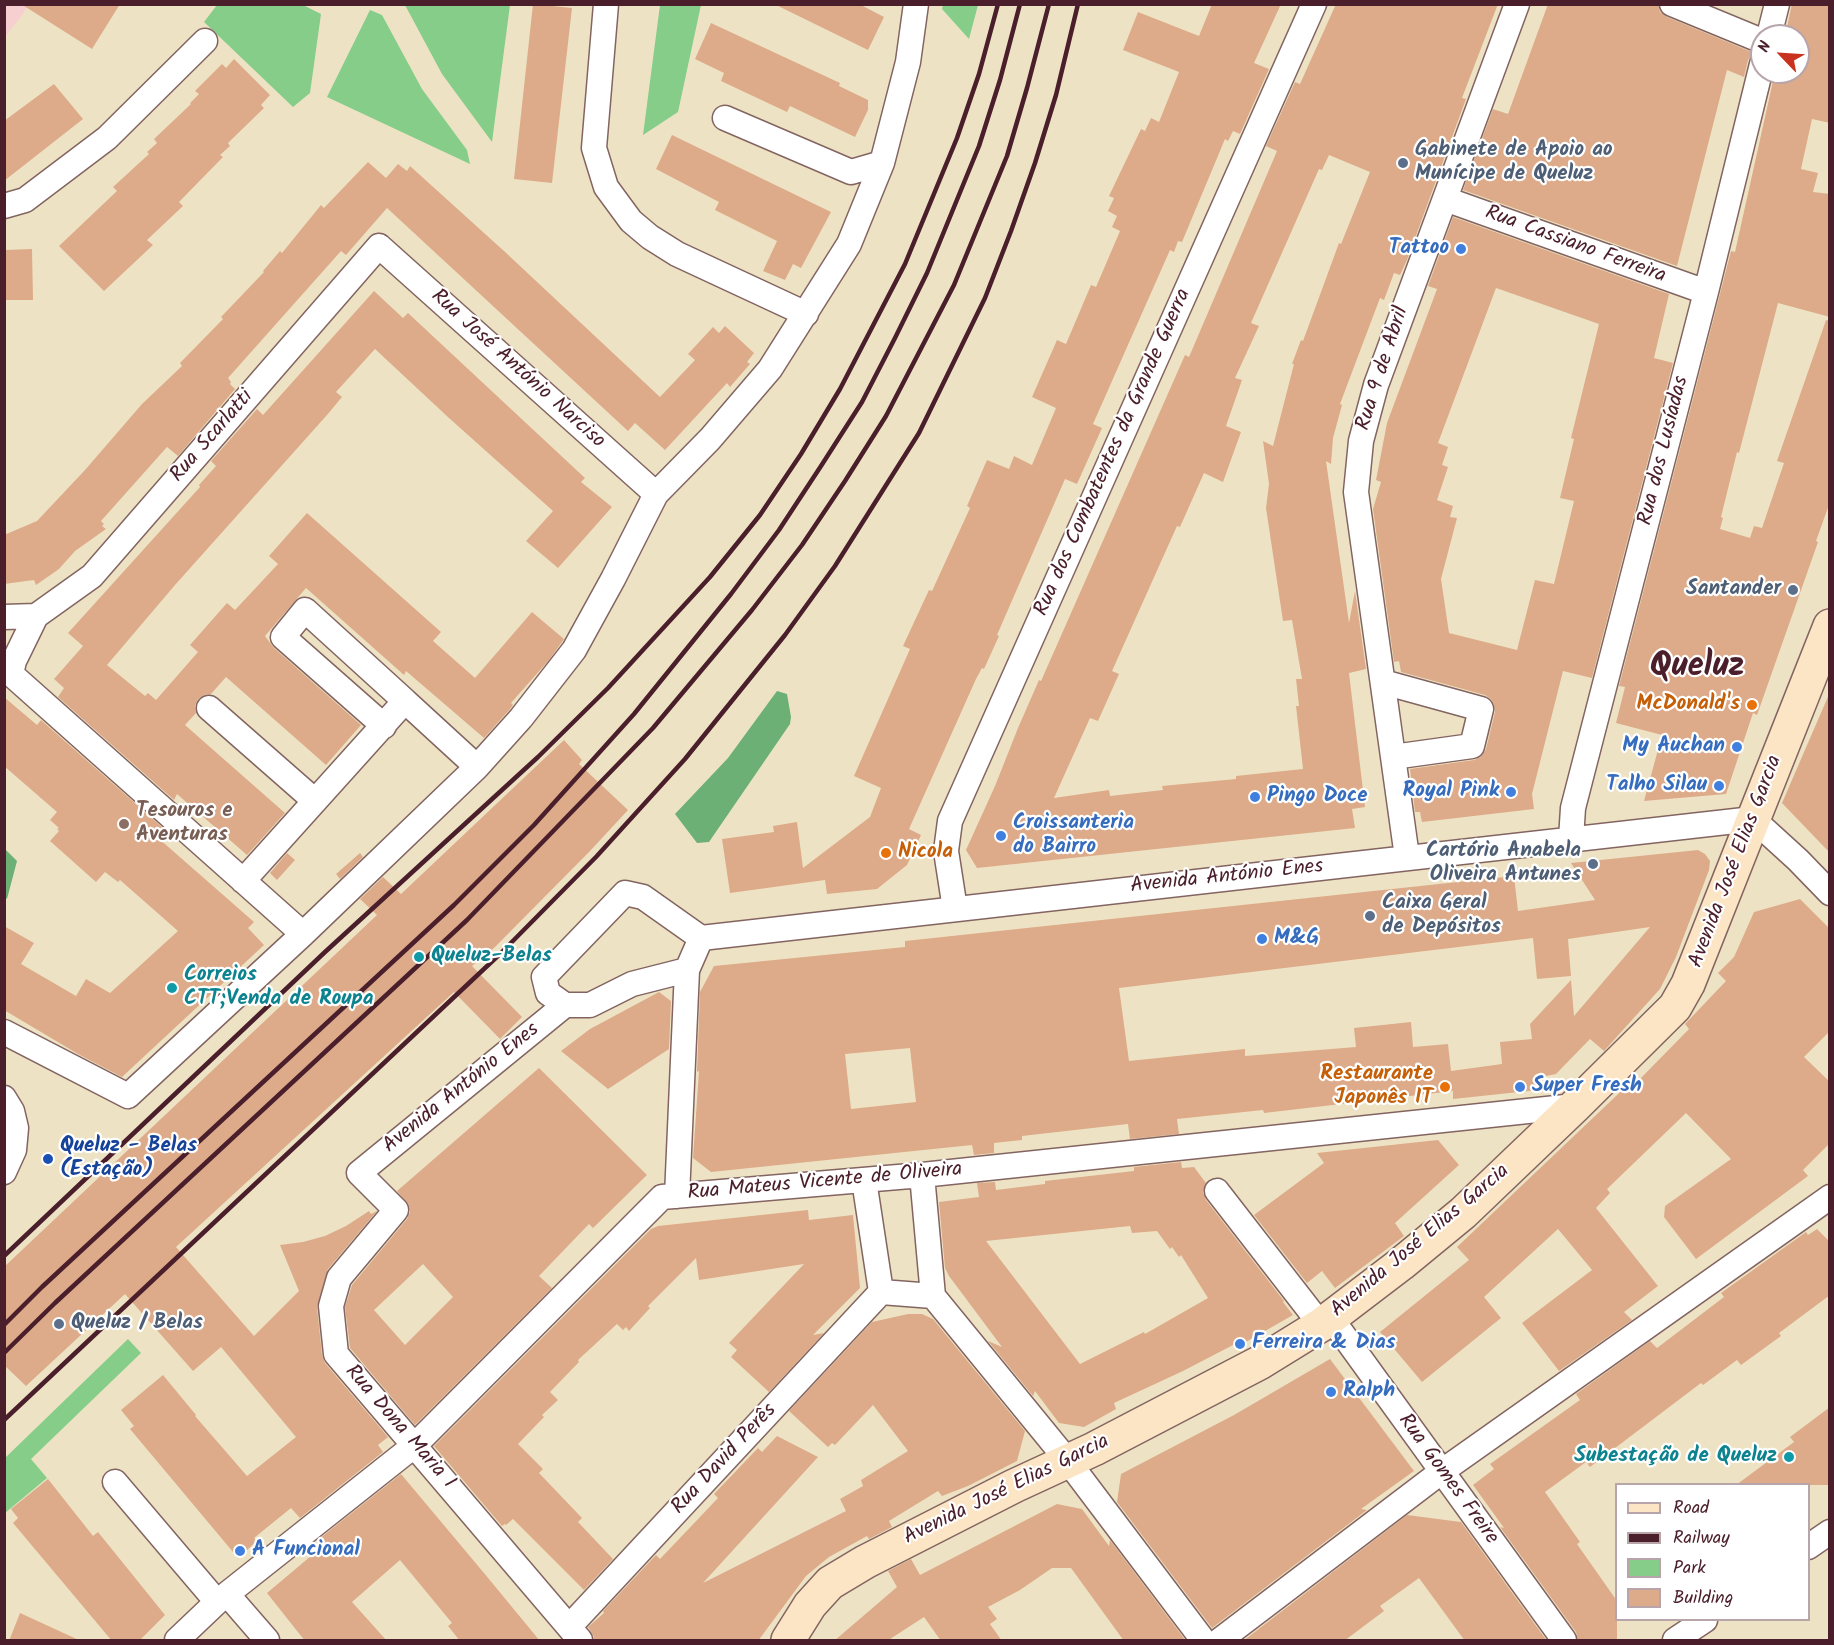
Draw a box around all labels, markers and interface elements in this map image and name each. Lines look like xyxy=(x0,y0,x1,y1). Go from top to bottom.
north arrow xyxy=(1750,24,1810,84)
text: N xyxy=(1752,37,1779,57)
place label: Gabinete de Apoio ao Munícipe de Queluz xyxy=(1415,138,1612,188)
marker: Gabinete de Apoio ao Munícipe de Queluz xyxy=(1396,156,1410,170)
street label: Rua Cassiano Ferreira xyxy=(1481,202,1669,290)
place label: Tattoo xyxy=(1389,236,1449,262)
marker: Tattoo xyxy=(1454,242,1468,256)
street label: Rua José António Narciso xyxy=(425,285,609,455)
street label: Rua dos Combatentes da Grande Guerra xyxy=(1030,286,1198,620)
street label: Rua 9 de Abril xyxy=(1352,304,1416,434)
street label: Rua dos Lusíadas xyxy=(1634,374,1696,528)
street label: Rua Scarlatti xyxy=(166,386,260,488)
place label: Santander xyxy=(1686,577,1781,603)
marker: Santander xyxy=(1786,583,1800,597)
district label: Queluz xyxy=(1650,649,1744,689)
place label: McDonald's xyxy=(1637,692,1740,718)
marker: McDonald's xyxy=(1745,698,1759,712)
place label: My Auchan xyxy=(1622,734,1725,760)
marker: My Auchan xyxy=(1730,740,1744,754)
street label: Avenida José Elias Garcia xyxy=(1685,752,1789,972)
place label: Talho Silau xyxy=(1606,773,1707,799)
place label: Royal Pink xyxy=(1403,779,1499,805)
marker: Talho Silau xyxy=(1712,779,1726,793)
place label: Pingo Doce xyxy=(1267,784,1367,810)
marker: Royal Pink xyxy=(1504,785,1518,799)
marker: Pingo Doce xyxy=(1248,790,1262,804)
place label: Tesouros e Aventuras xyxy=(136,799,233,849)
place label: Croissanteria do Bairro xyxy=(1013,811,1134,861)
marker: Tesouros e Aventuras xyxy=(117,817,131,831)
marker: Croissanteria do Bairro xyxy=(994,829,1008,843)
place label: Cartório Anabela Oliveira Antunes xyxy=(1426,839,1581,889)
place label: Nicola xyxy=(898,840,953,866)
marker: Nicola xyxy=(879,846,893,860)
street label: Avenida António Enes xyxy=(1129,855,1325,901)
marker: Cartório Anabela Oliveira Antunes xyxy=(1586,857,1600,871)
place label: Caixa Geral de Depósitos xyxy=(1382,891,1501,941)
marker: Caixa Geral de Depósitos xyxy=(1363,909,1377,923)
place label: M&G xyxy=(1274,926,1319,952)
marker: M&G xyxy=(1255,932,1269,946)
place label: Queluz-Belas xyxy=(431,944,552,970)
marker: Queluz-Belas xyxy=(412,950,426,964)
place label: Correios CTT;Venda de Roupa xyxy=(184,963,373,1013)
marker: Correios CTT;Venda de Roupa xyxy=(165,981,179,995)
street label: Avenida António Enes xyxy=(379,1018,545,1160)
place label: Restaurante Japonês IT xyxy=(1320,1062,1433,1112)
place label: Super Fresh xyxy=(1532,1074,1642,1100)
marker: Restaurante Japonês IT xyxy=(1438,1080,1452,1094)
marker: Super Fresh xyxy=(1513,1080,1527,1094)
place label: Queluz - Belas (Estação) xyxy=(60,1134,197,1184)
marker: Queluz - Belas (Estação) xyxy=(41,1152,55,1166)
street label: Rua Mateus Vicente de Oliveira xyxy=(687,1158,963,1208)
street label: Avenida José Elias Garcia xyxy=(1327,1160,1515,1324)
place label: Queluz / Belas xyxy=(71,1311,203,1337)
marker: Queluz / Belas xyxy=(52,1317,66,1331)
place label: Ferreira & Dias xyxy=(1252,1331,1395,1357)
marker: Ferreira & Dias xyxy=(1233,1337,1247,1351)
street label: Rua Dona Maria I xyxy=(338,1361,460,1495)
place label: Ralph xyxy=(1343,1379,1395,1405)
marker: Ralph xyxy=(1324,1385,1338,1399)
street label: Rua David Perês xyxy=(667,1399,783,1521)
street label: Rua Gomes Freire xyxy=(1391,1410,1503,1550)
street label: Avenida José Elias Garcia xyxy=(900,1430,1114,1552)
place label: Subestação de Queluz xyxy=(1574,1444,1777,1470)
marker: Subestação de Queluz xyxy=(1782,1450,1796,1464)
legend xyxy=(1615,1483,1810,1621)
text: Road xyxy=(1673,1494,1709,1523)
text: Railway xyxy=(1673,1524,1730,1553)
place label: A Funcional xyxy=(252,1538,360,1564)
marker: A Funcional xyxy=(233,1544,247,1558)
text: Park xyxy=(1673,1554,1706,1583)
text: Building xyxy=(1673,1584,1733,1613)

